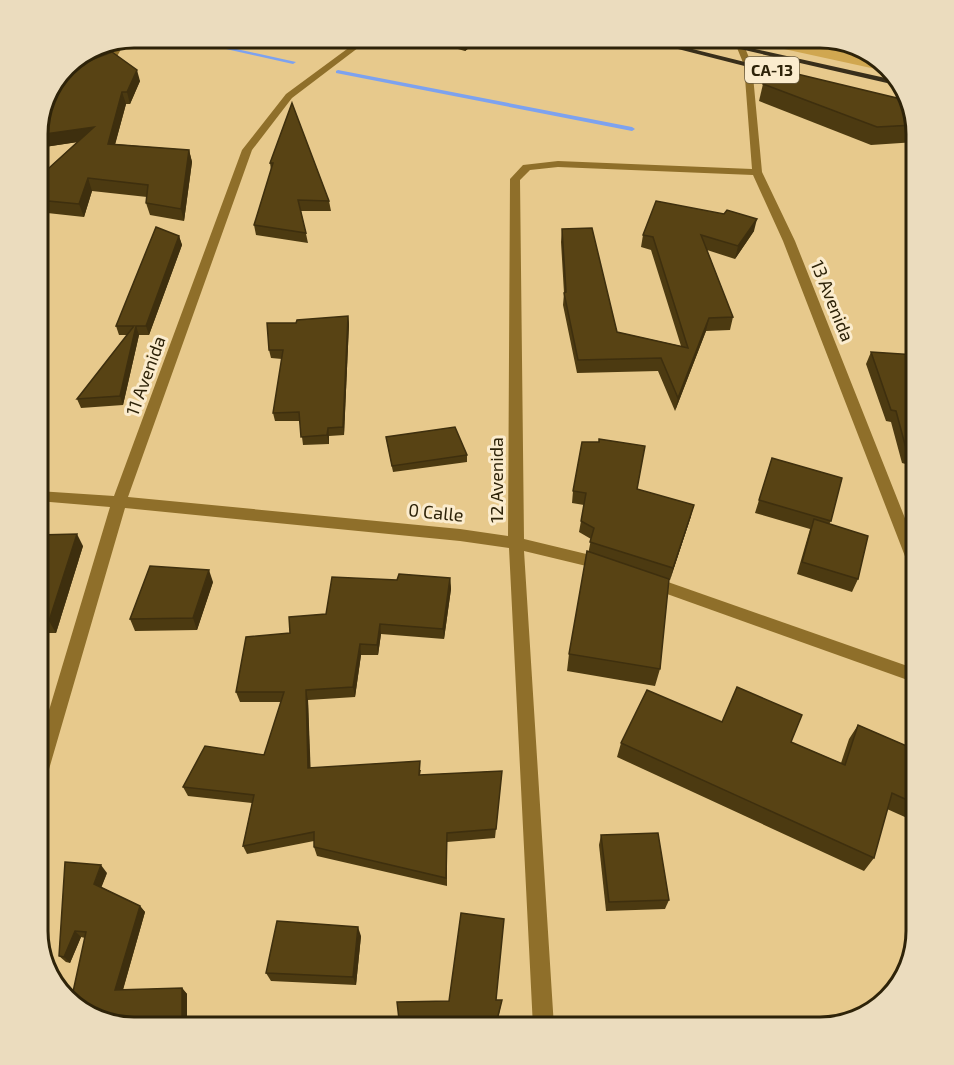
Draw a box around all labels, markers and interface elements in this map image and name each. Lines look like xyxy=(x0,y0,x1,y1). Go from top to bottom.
road number: CA-13 xyxy=(745,57,799,83)
street label: 13 Avenida xyxy=(807,257,859,345)
street label: 11 Avenida xyxy=(121,333,170,418)
street label: 12 Avenida xyxy=(485,437,507,523)
street label: 0 Calle xyxy=(407,498,465,526)

